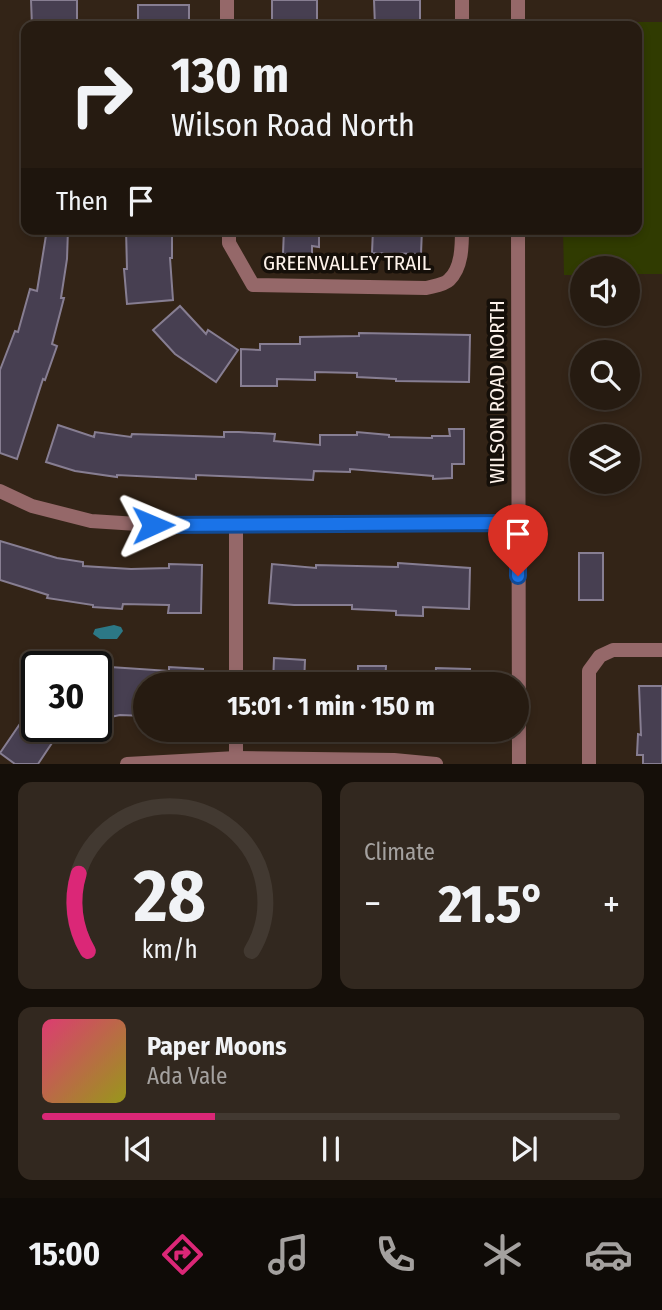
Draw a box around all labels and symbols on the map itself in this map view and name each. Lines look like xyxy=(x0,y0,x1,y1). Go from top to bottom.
street label: GREENVALLEY TRAIL xyxy=(263,250,432,276)
street label: WILSON ROAD NORTH xyxy=(484,300,510,484)
position arrow xyxy=(116,488,190,562)
pin xyxy=(488,504,548,576)
speed limit sign: 30 xyxy=(21,651,112,742)

